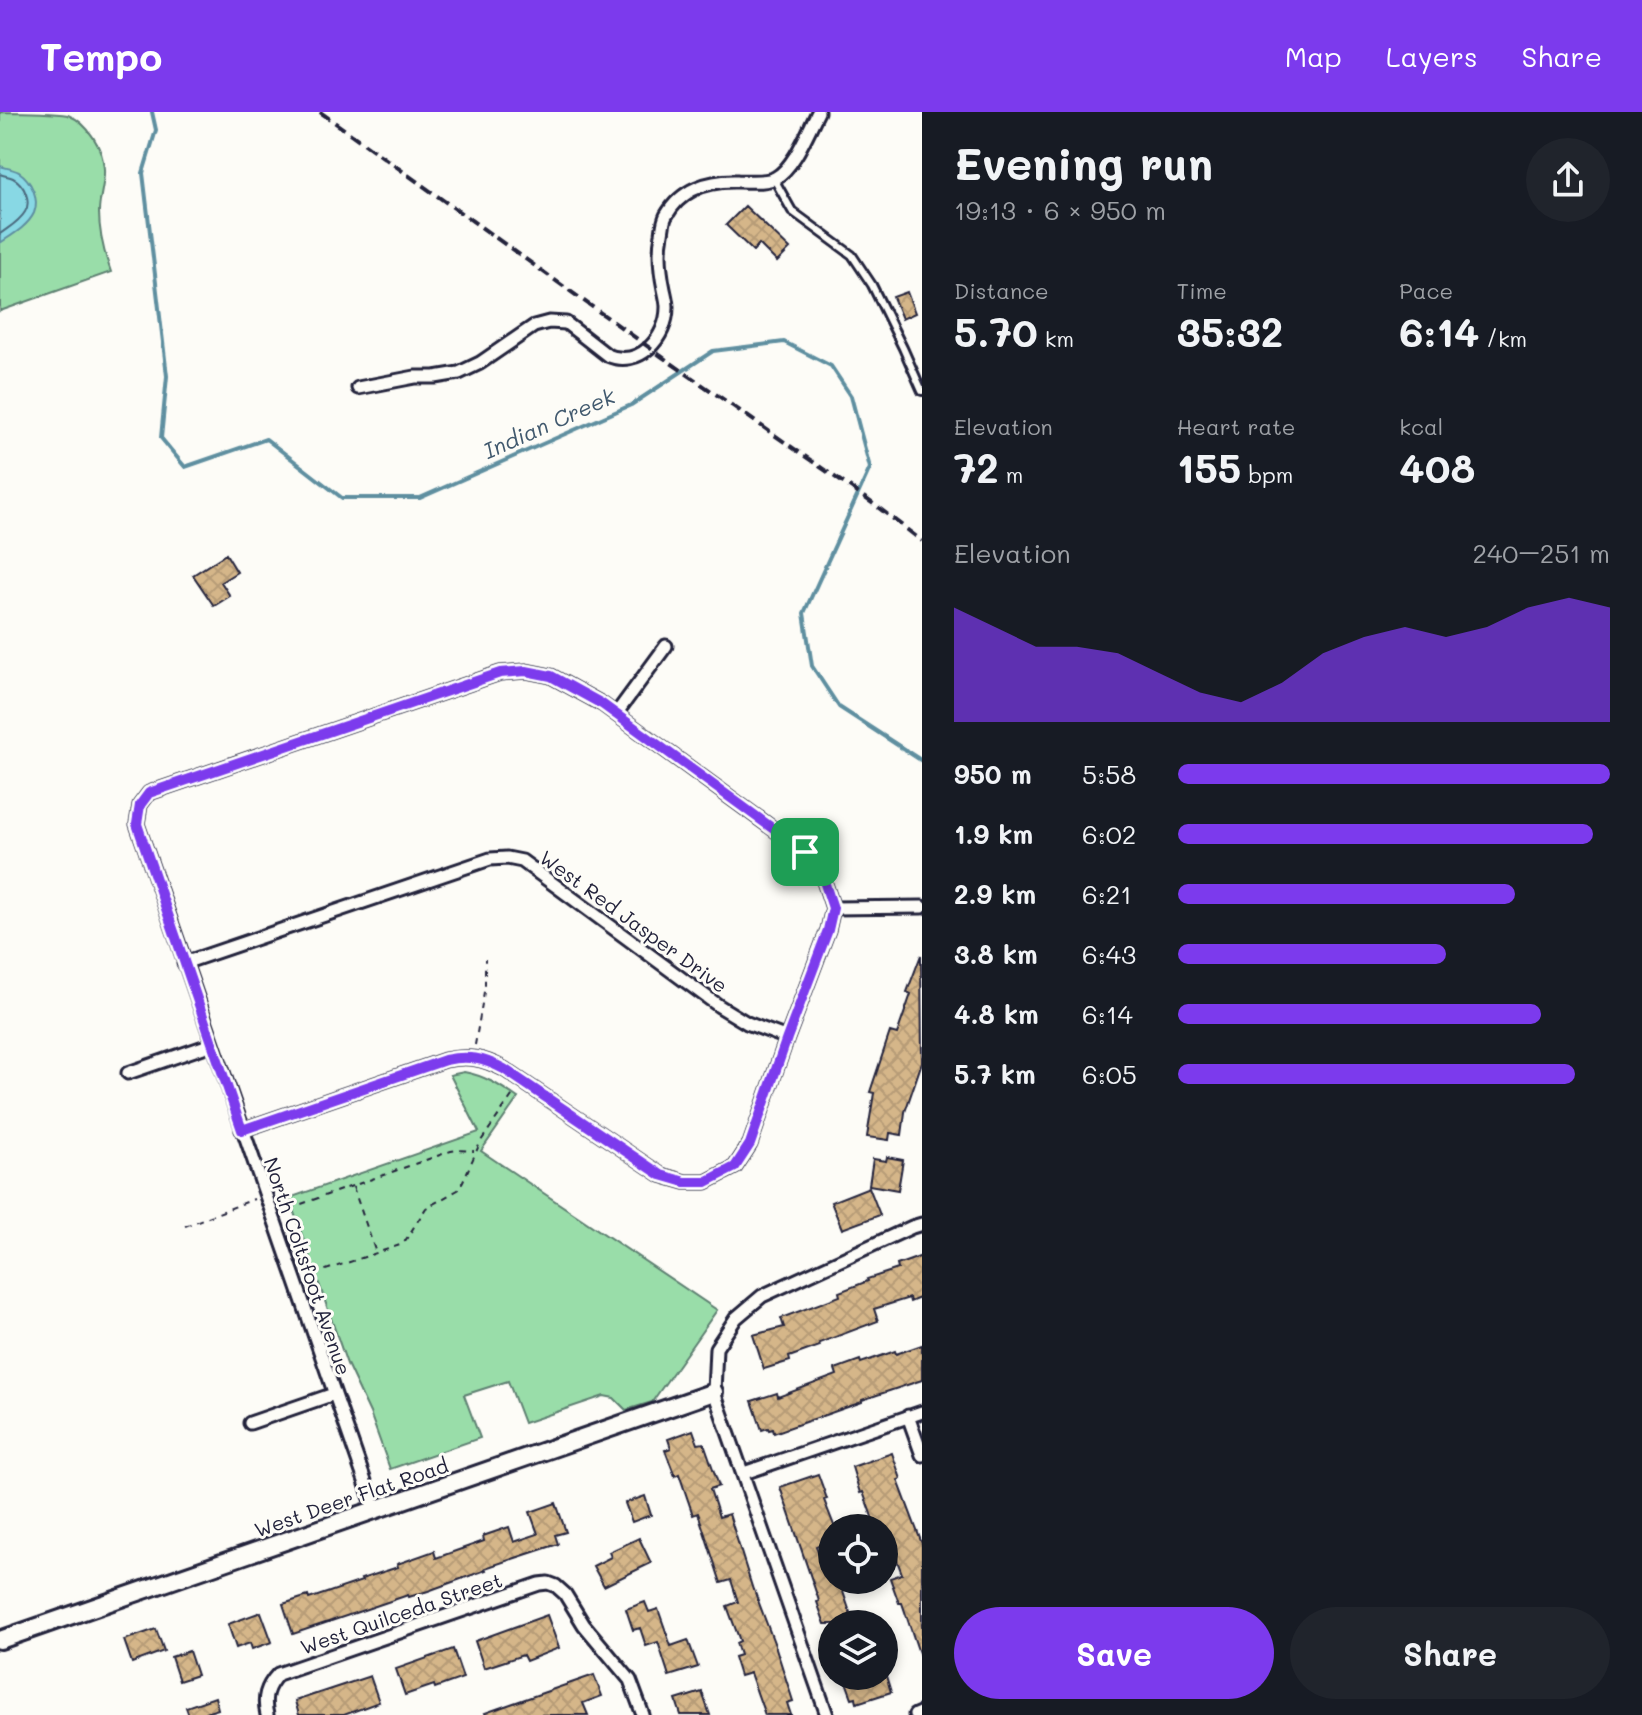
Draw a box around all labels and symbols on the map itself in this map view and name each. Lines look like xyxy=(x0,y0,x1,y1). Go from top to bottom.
water label: Indian Creek xyxy=(479,381,621,465)
pin xyxy=(771,818,839,886)
street label: West Red Jasper Drive xyxy=(535,844,733,998)
street label: North Coltsfoot Avenue xyxy=(258,1154,358,1378)
street label: West Deer Flat Road xyxy=(251,1452,451,1542)
street label: West Quilceda Street xyxy=(297,1566,505,1660)

